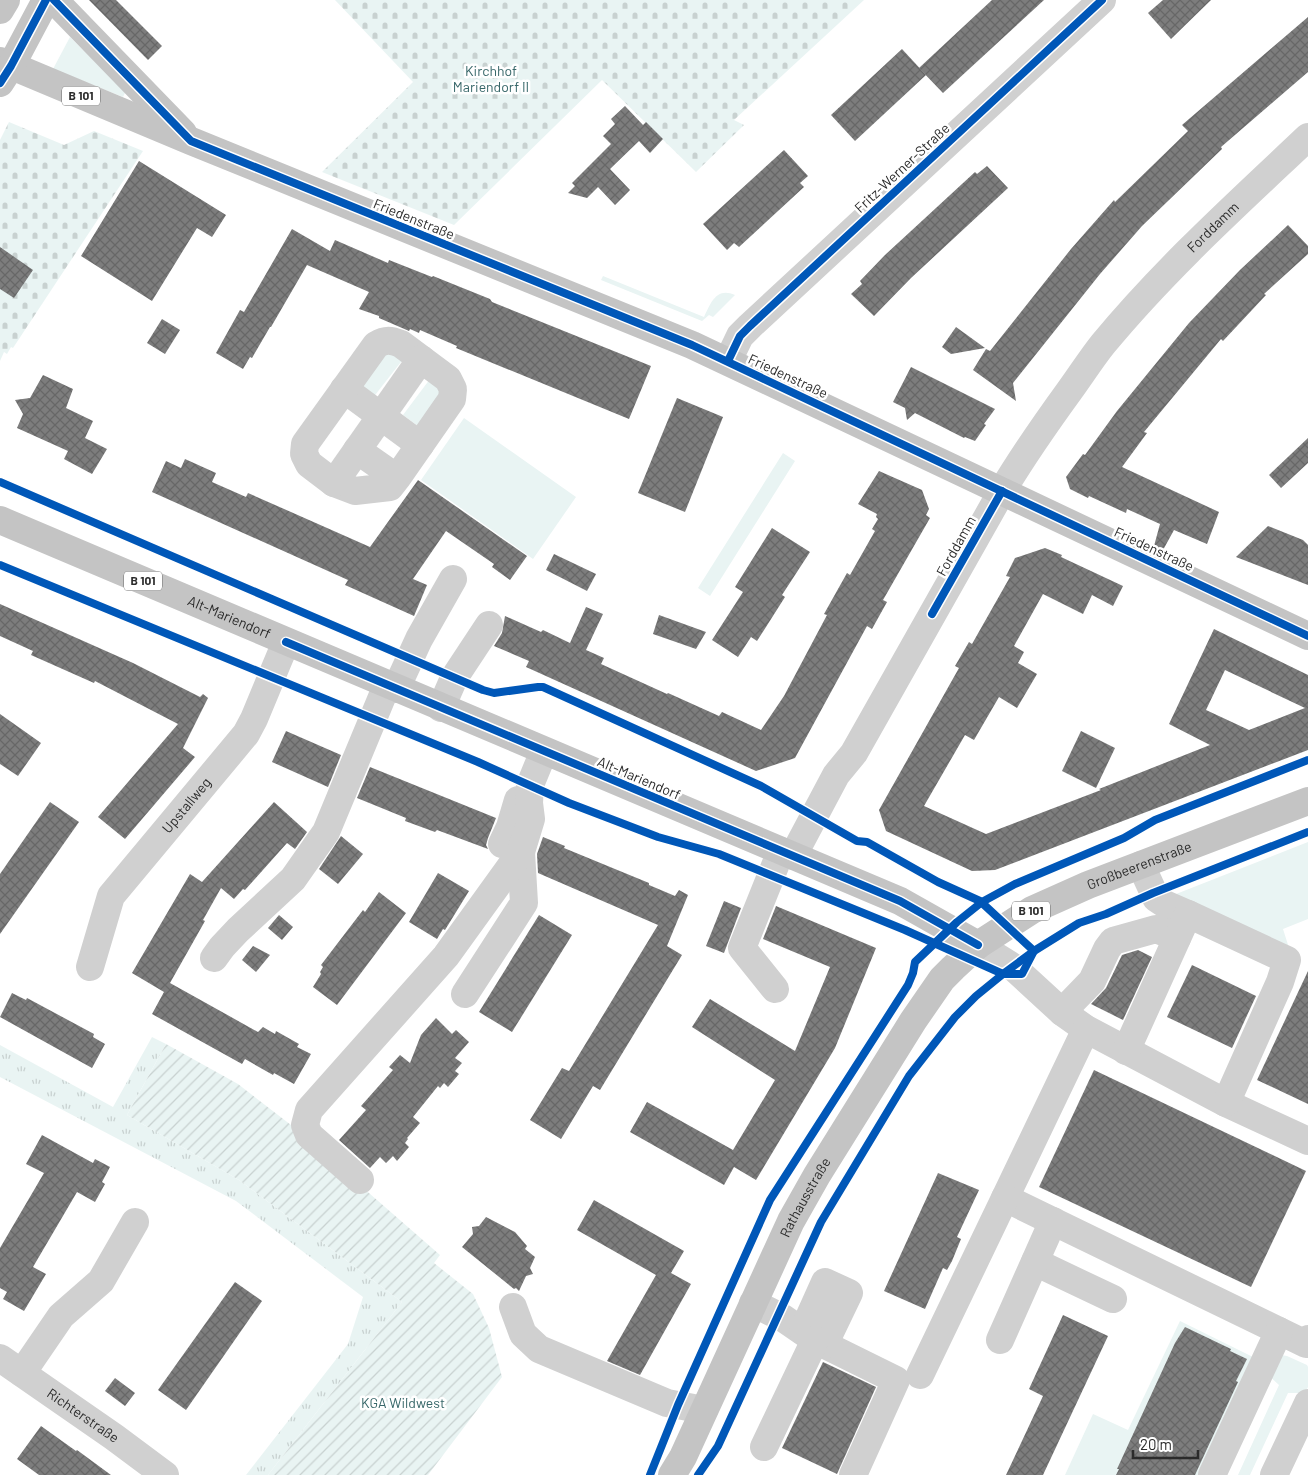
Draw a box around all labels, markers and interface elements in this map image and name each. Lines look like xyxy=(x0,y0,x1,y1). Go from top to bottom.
park label: Kirchhof Mariendorf II xyxy=(453,62,529,95)
road number: B 101 xyxy=(62,86,100,105)
street label: Fritz-Werner-Straße xyxy=(851,119,953,216)
street label: Friedenstraße xyxy=(371,195,457,243)
street label: Forddamm xyxy=(1183,198,1242,256)
street label: Friedenstraße xyxy=(746,350,831,401)
street label: Forddamm xyxy=(932,513,979,579)
street label: Friedenstraße xyxy=(1112,523,1197,574)
road number: B 101 xyxy=(124,572,162,590)
street label: Alt-Mariendorf xyxy=(185,592,274,642)
street label: Alt-Mariendorf xyxy=(595,752,683,803)
street label: Upstallweg xyxy=(158,774,214,836)
street label: Großbeerenstraße xyxy=(1084,837,1194,893)
road number: B 101 xyxy=(1012,901,1050,920)
street label: Rathausstraße xyxy=(776,1154,834,1240)
street label: Richterstraße xyxy=(44,1384,123,1446)
park label: KGA Wildwest xyxy=(361,1394,445,1411)
scale bar xyxy=(1133,1428,1198,1460)
text: 20 m xyxy=(1140,1435,1172,1453)

